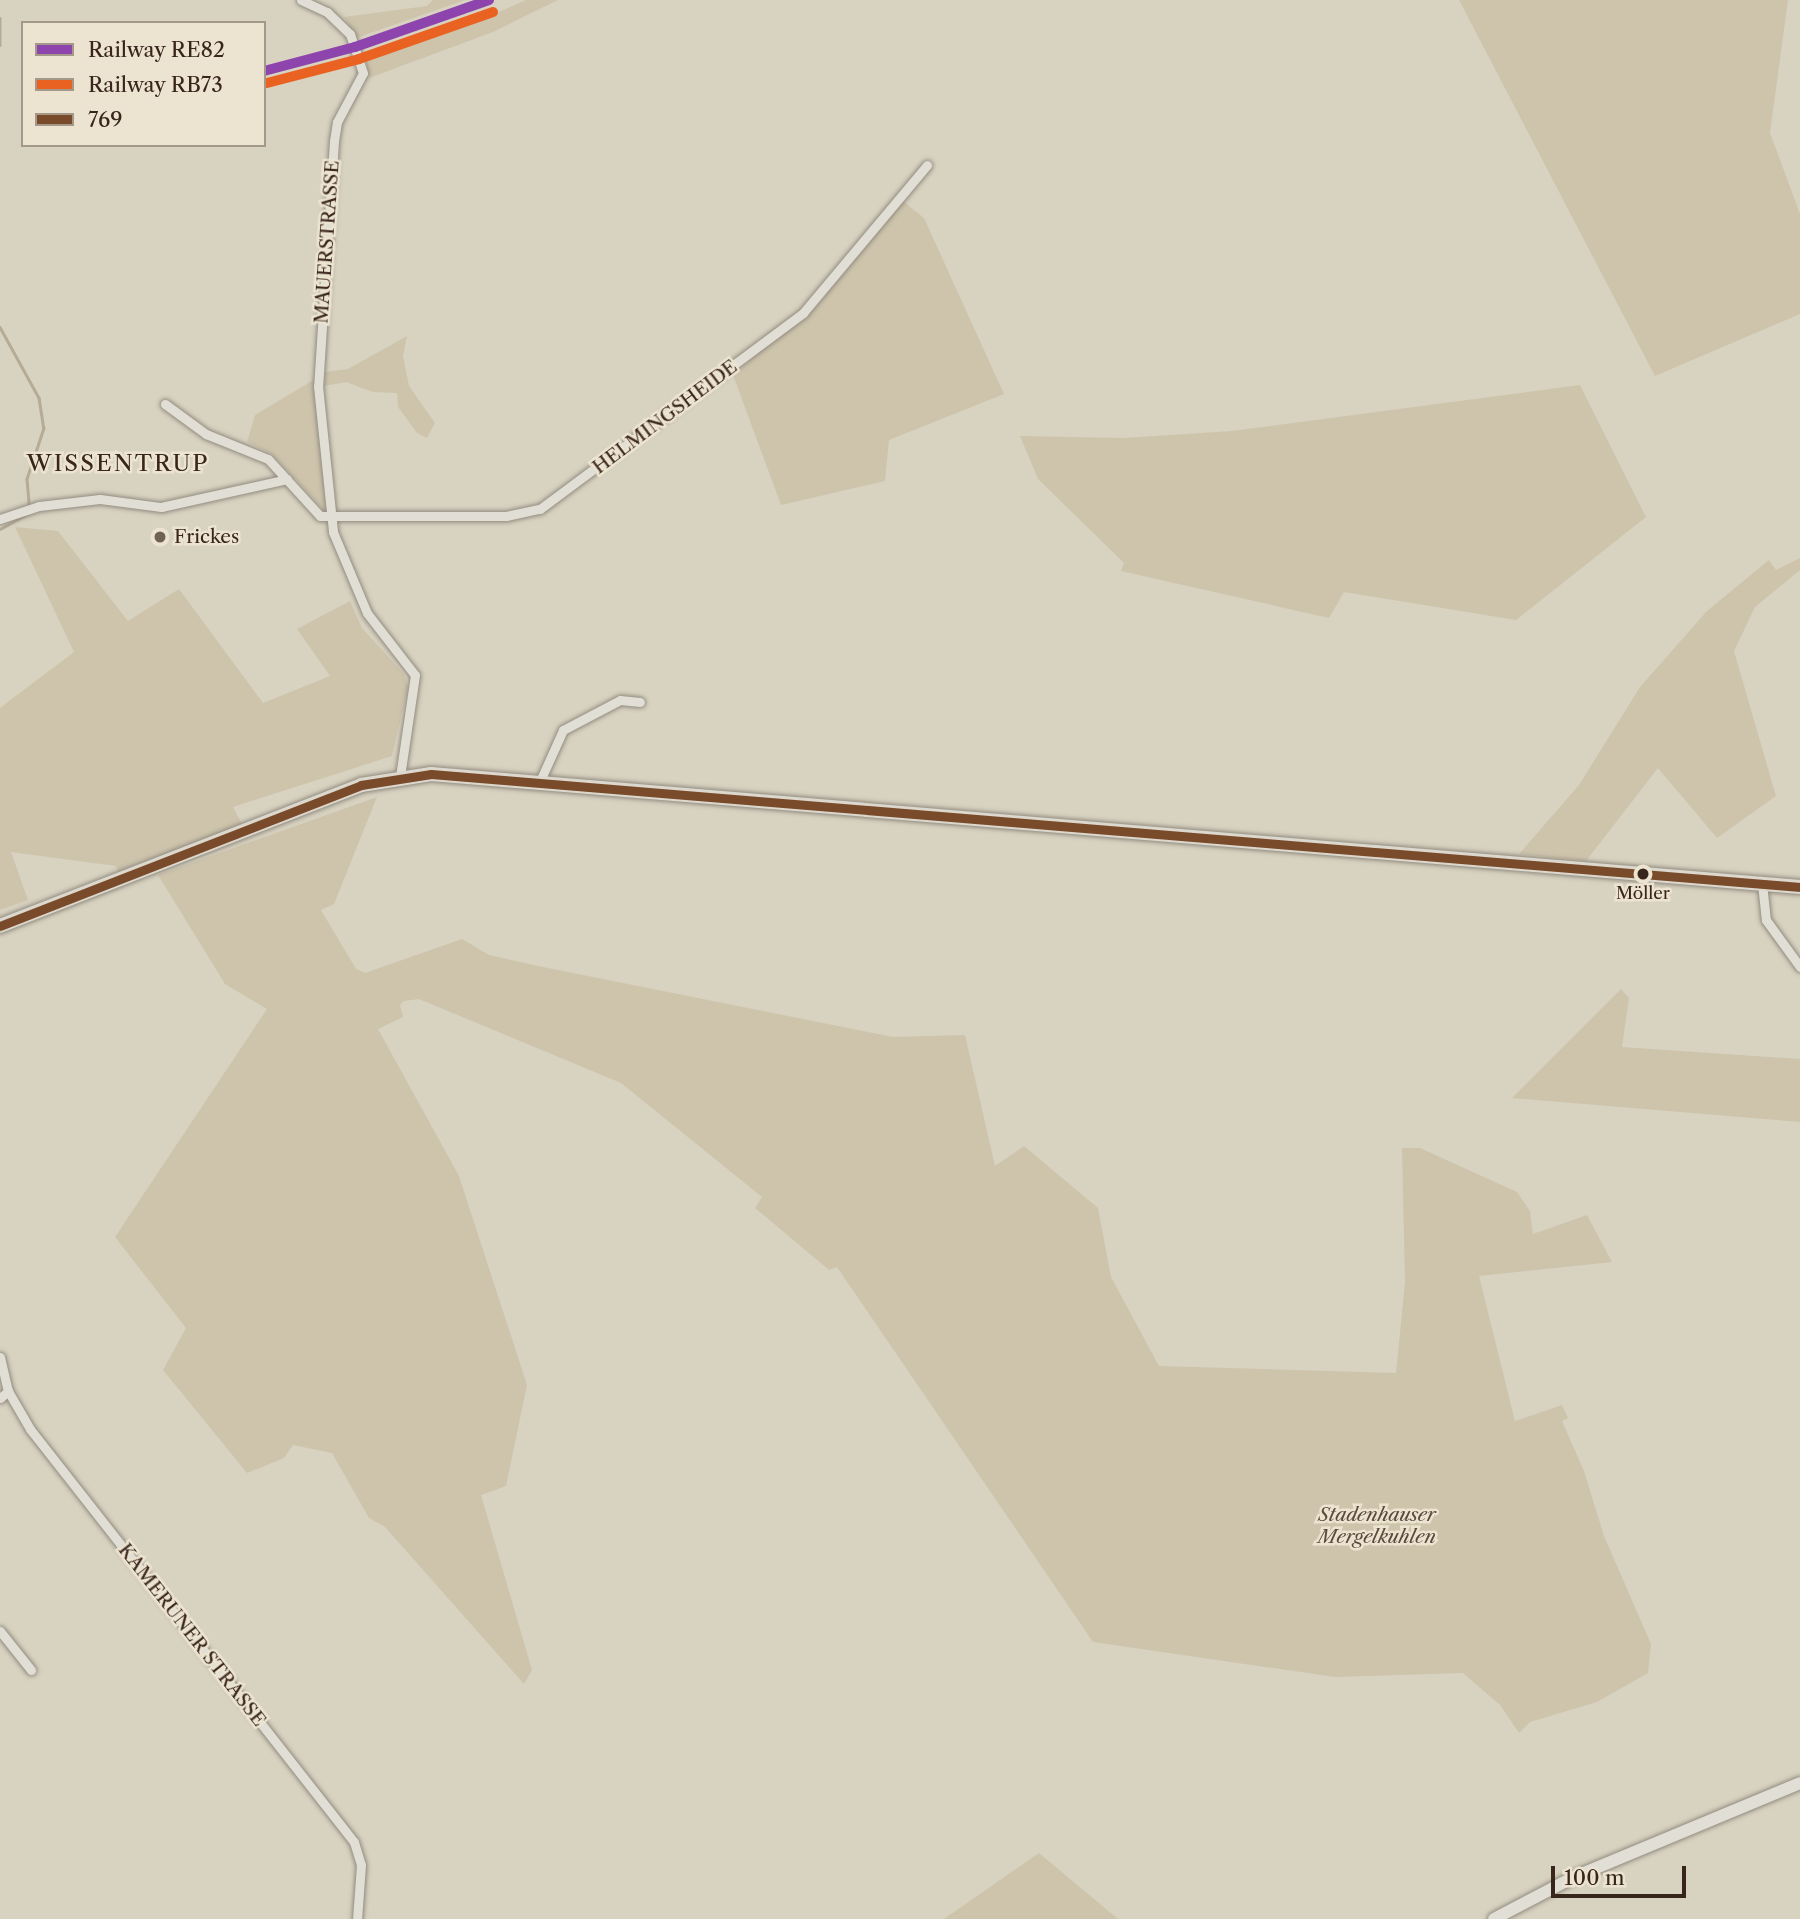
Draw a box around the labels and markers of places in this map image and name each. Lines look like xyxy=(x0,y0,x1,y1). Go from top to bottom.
place label: Frickes xyxy=(174,526,239,548)
marker: Frickes xyxy=(152,529,168,545)
marker: Möller xyxy=(1636,867,1650,881)
place label: Möller xyxy=(1616,884,1670,904)

